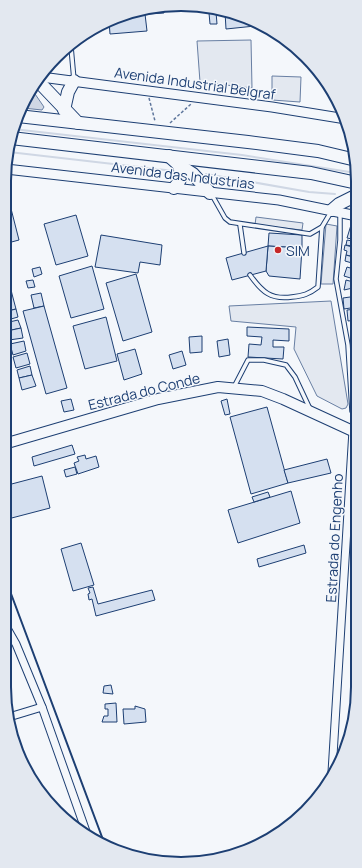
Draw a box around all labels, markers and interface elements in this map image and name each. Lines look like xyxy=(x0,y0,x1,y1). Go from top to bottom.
street label: Avenida Industrial Belgraf xyxy=(113,62,277,104)
street label: Avenida das Indústrias xyxy=(110,157,256,193)
place label: SIM xyxy=(286,241,310,260)
marker: SIM xyxy=(273,245,283,255)
street label: Estrada do Conde xyxy=(86,368,202,414)
street label: Estrada do Engenho xyxy=(321,473,347,603)

